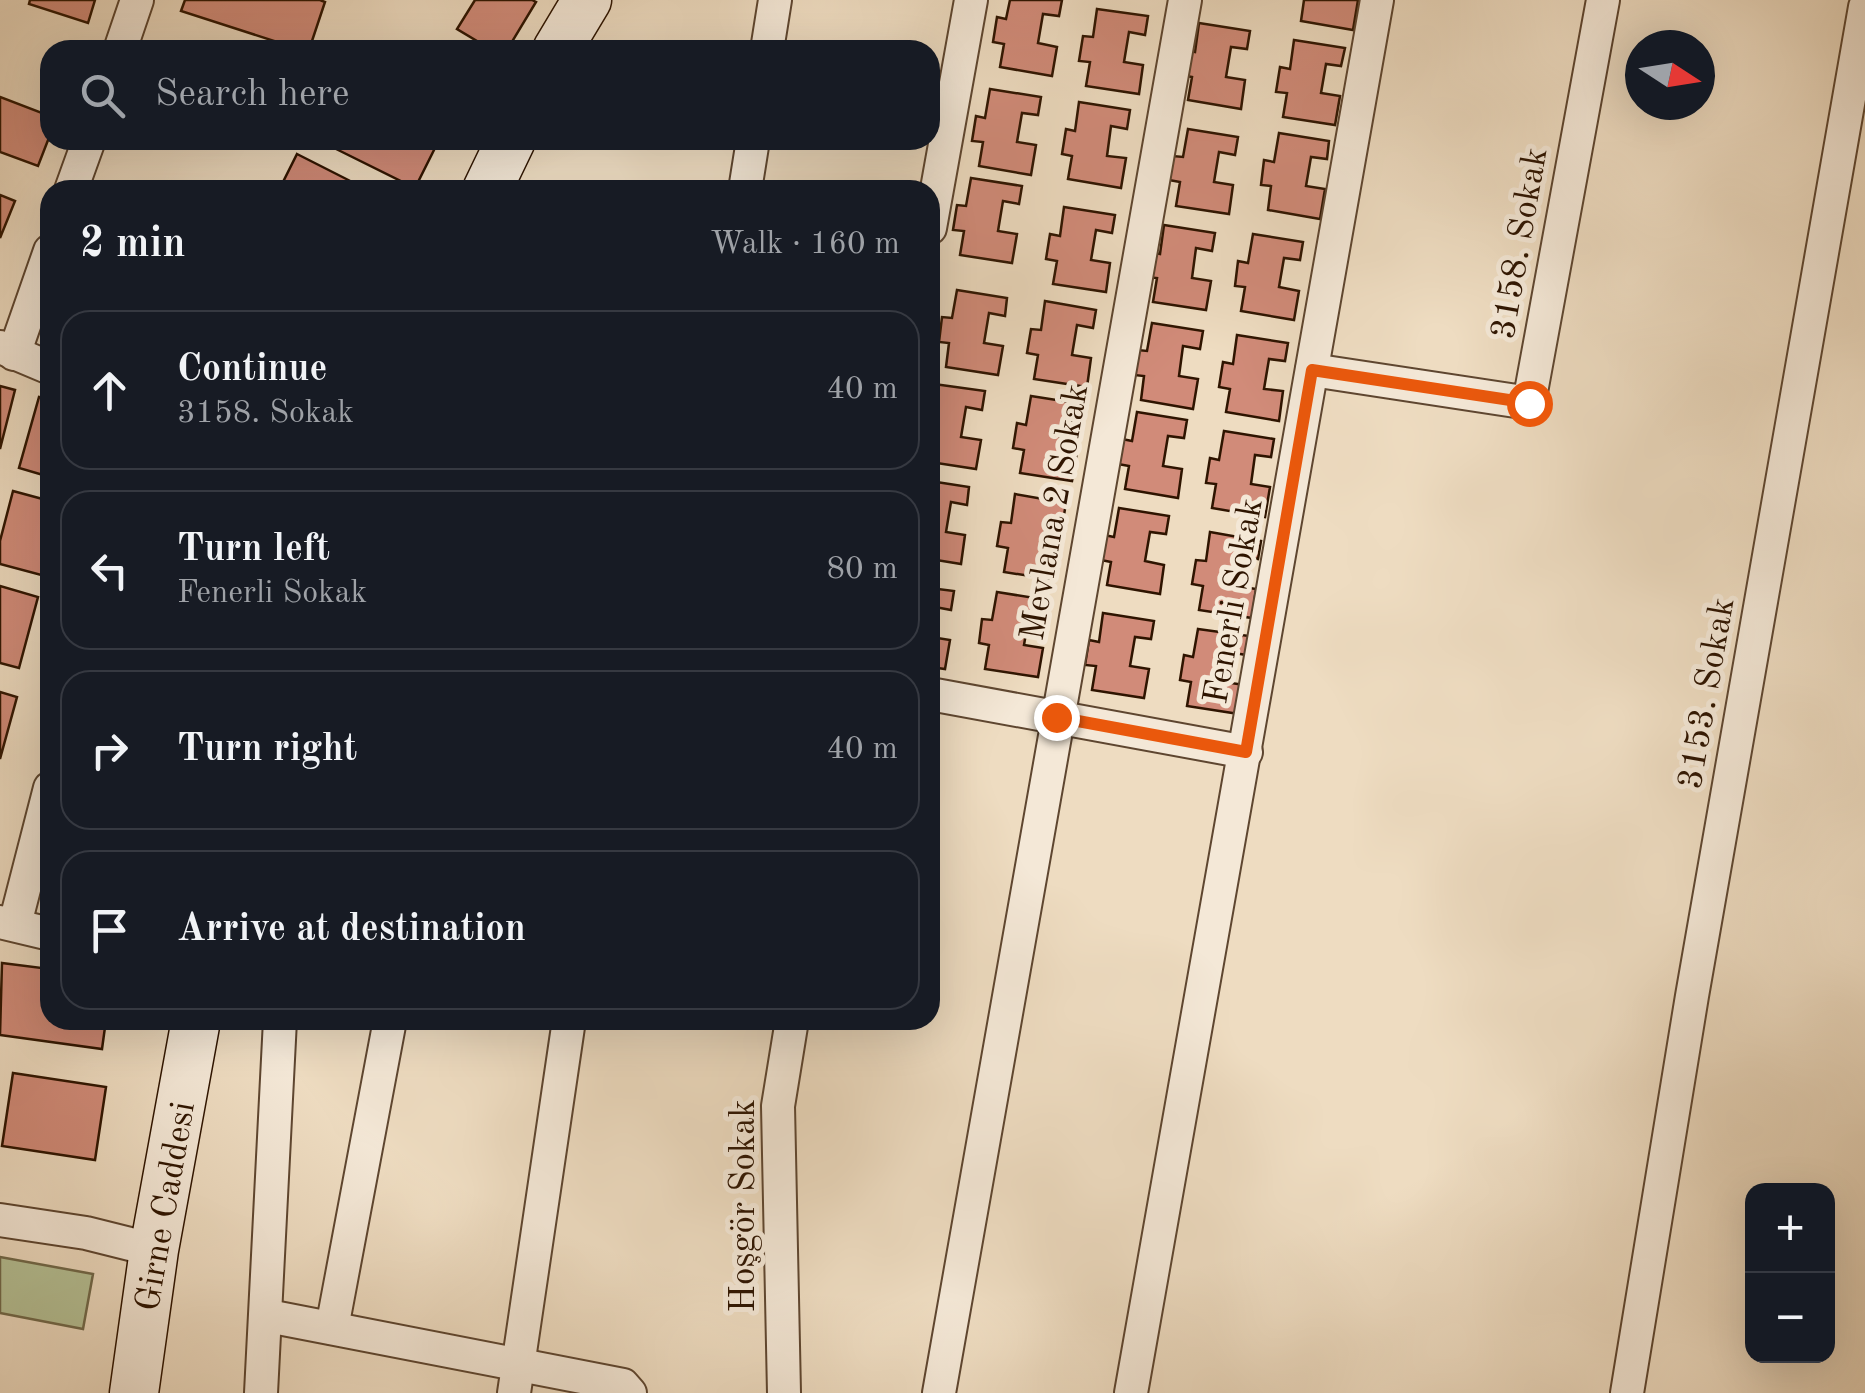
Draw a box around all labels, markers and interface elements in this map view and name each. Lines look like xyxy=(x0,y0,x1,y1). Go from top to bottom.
north arrow xyxy=(1625,30,1715,120)
search box xyxy=(40,40,940,150)
icon: search xyxy=(75,68,130,123)
text: Search here xyxy=(155,76,350,114)
street label: 3158. Sokak xyxy=(1486,145,1555,342)
text: 2 min xyxy=(80,224,186,266)
text: Walk · 160 m xyxy=(710,229,900,261)
text: Continue xyxy=(177,351,327,389)
icon: ahead xyxy=(82,363,137,418)
text: 40 m xyxy=(827,374,898,406)
route start xyxy=(1507,381,1553,427)
street label: Mevlana 2 Sokak xyxy=(1016,382,1095,643)
text: 3158. Sokak xyxy=(177,398,354,430)
street label: Fenerli Sokak xyxy=(1199,496,1270,707)
text: Turn left xyxy=(177,531,330,569)
icon: left xyxy=(82,543,137,598)
text: 80 m xyxy=(827,554,898,586)
text: Fenerli Sokak xyxy=(177,578,367,610)
street label: 3153. Sokak xyxy=(1673,595,1742,792)
route end xyxy=(1034,695,1080,741)
icon: right xyxy=(82,723,137,778)
text: Turn right xyxy=(177,731,357,769)
text: 40 m xyxy=(827,734,898,766)
icon: arrive xyxy=(82,903,137,958)
text: Arrive at destination xyxy=(177,911,526,949)
street label: Girne Caddesi xyxy=(131,1099,202,1314)
street label: Hoşgör Sokak xyxy=(727,1099,762,1313)
map controls xyxy=(1745,1183,1835,1363)
button: + xyxy=(1745,1183,1835,1273)
button: − xyxy=(1745,1273,1835,1363)

